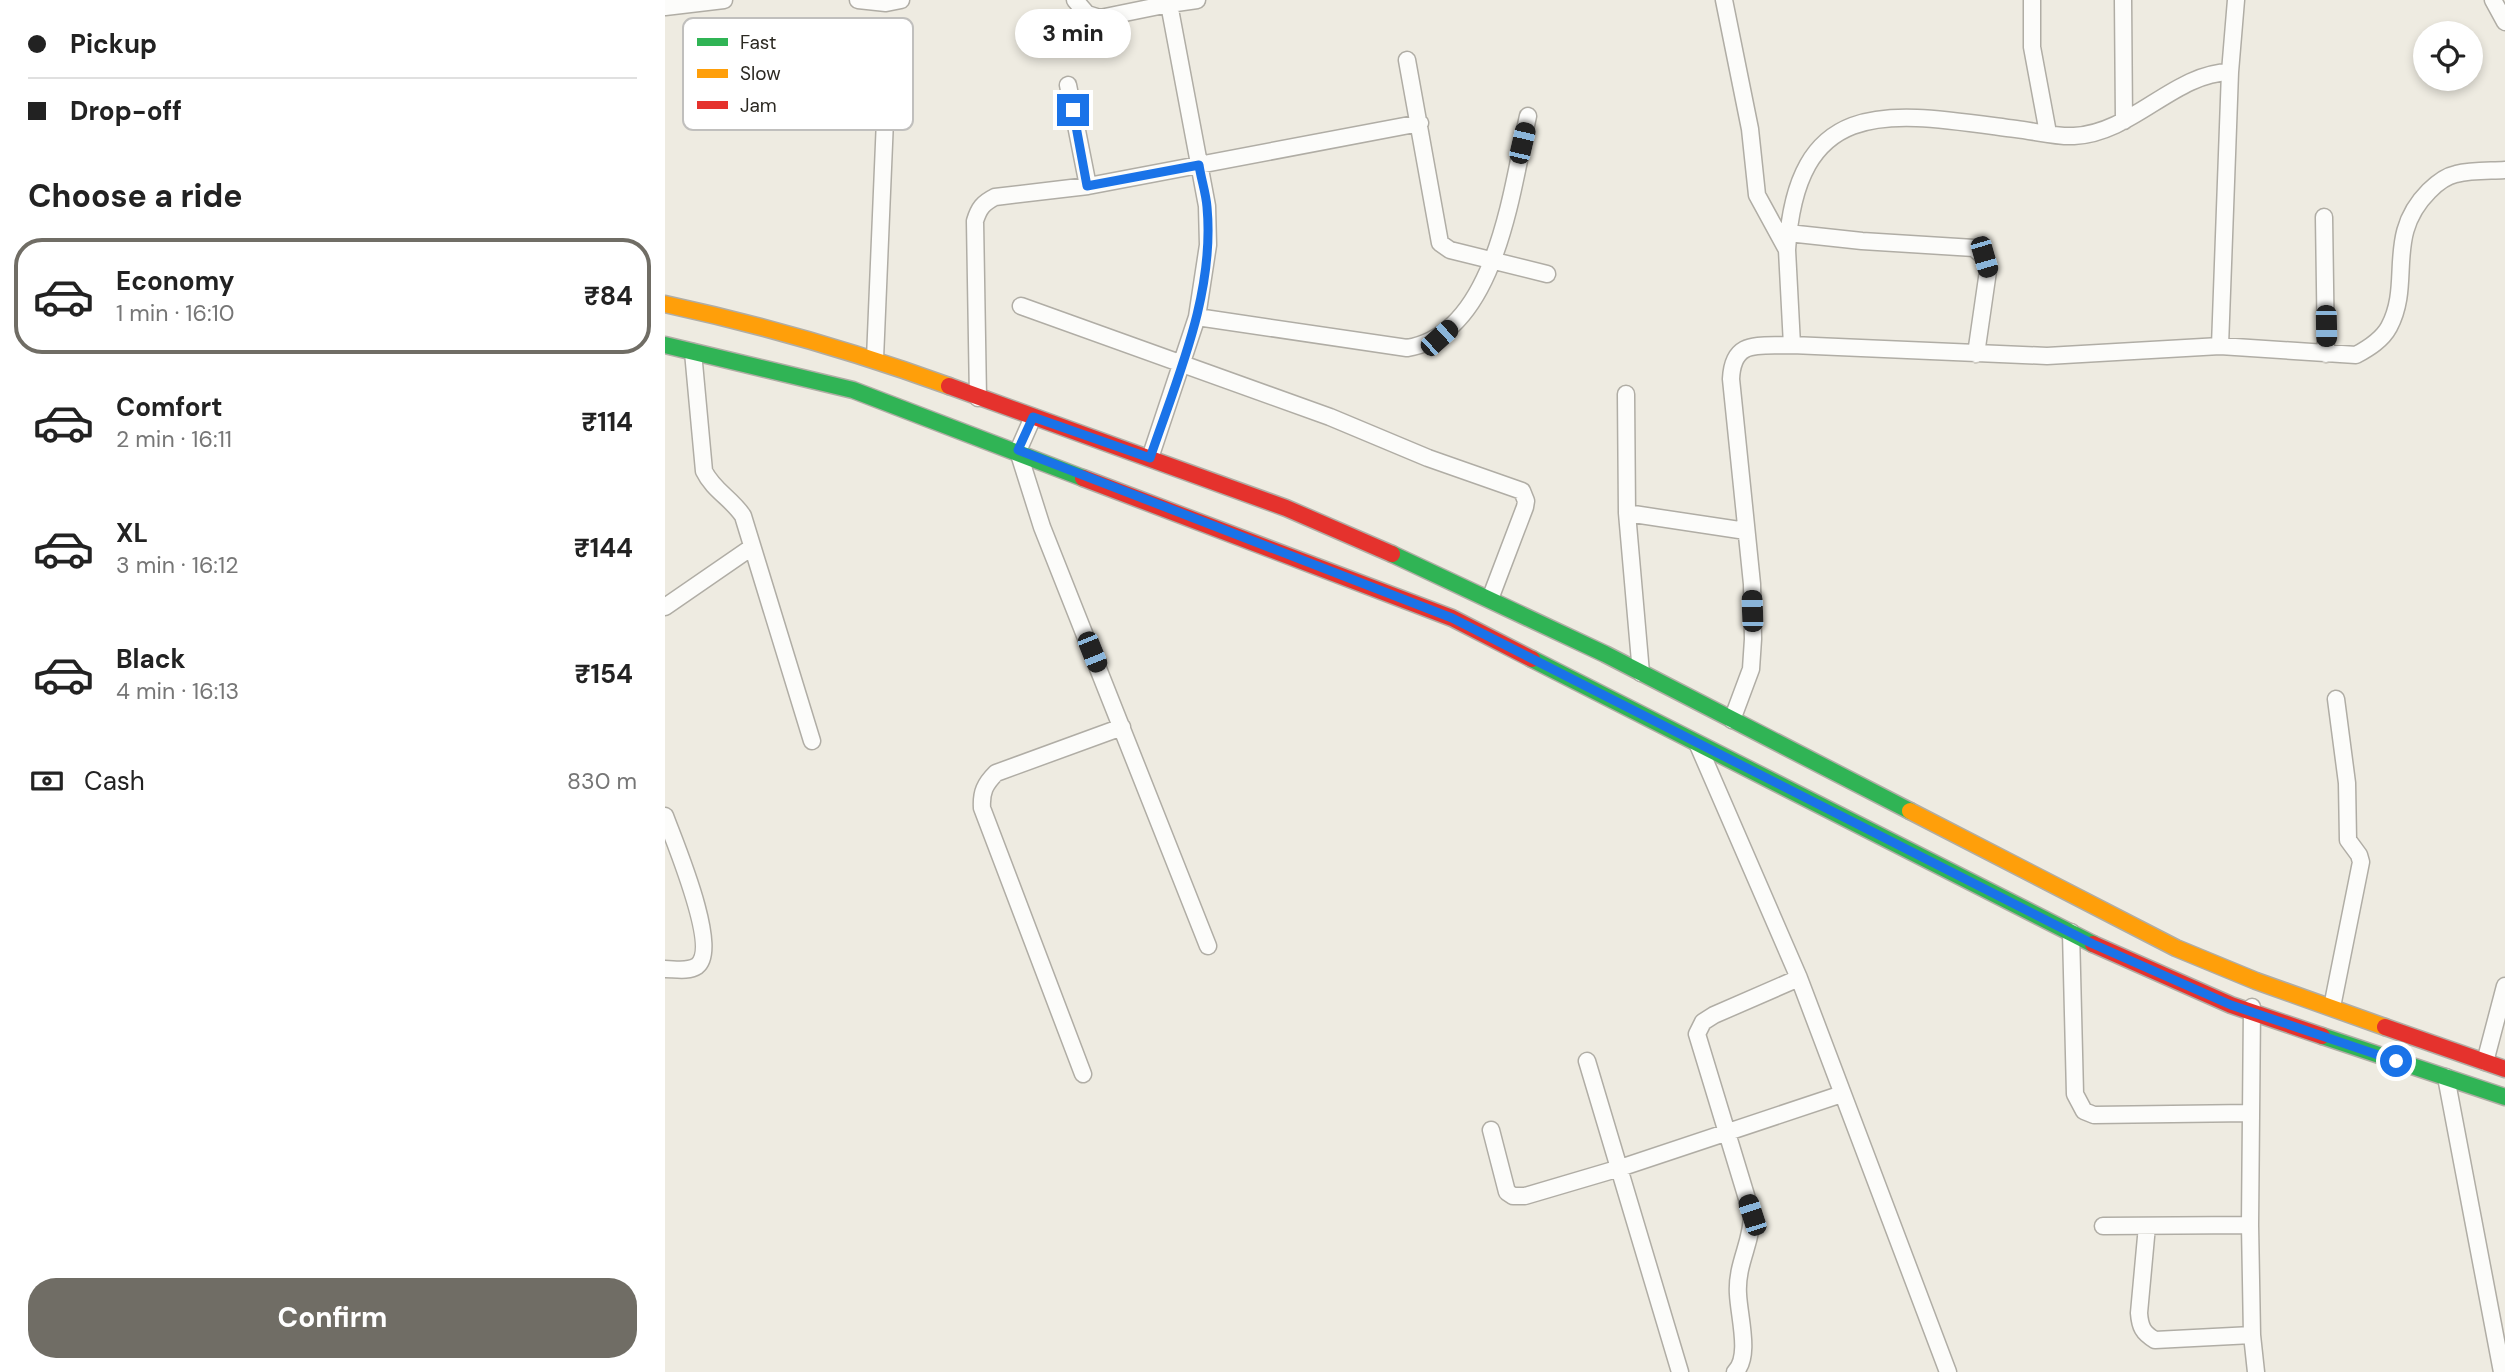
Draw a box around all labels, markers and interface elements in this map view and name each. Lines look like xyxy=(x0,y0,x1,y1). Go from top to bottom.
callout: 3 min xyxy=(1015,8,1131,57)
legend xyxy=(683,18,913,130)
text: 3 min xyxy=(1042,18,1104,48)
map controls xyxy=(2413,21,2483,91)
button: locate xyxy=(2413,21,2483,91)
text: Pickup xyxy=(70,27,157,61)
text: Fast xyxy=(740,30,776,55)
text: Slow xyxy=(740,61,781,86)
text: Jam xyxy=(740,93,777,118)
text: Drop-off xyxy=(70,94,182,128)
route end xyxy=(1057,94,1089,126)
car xyxy=(1508,120,1537,166)
text: Choose a ride xyxy=(28,175,243,217)
car xyxy=(1969,234,2000,280)
text: Economy xyxy=(116,264,234,298)
icon: car xyxy=(32,265,95,328)
text: ₹84 xyxy=(584,279,633,313)
text: 1 min · 16:10 xyxy=(116,298,234,328)
car xyxy=(2316,305,2337,347)
car xyxy=(1417,316,1462,360)
text: Comfort xyxy=(116,390,222,424)
icon: car xyxy=(32,391,95,454)
text: ₹114 xyxy=(581,405,633,439)
text: 2 min · 16:11 xyxy=(116,424,232,454)
text: XL xyxy=(116,516,148,550)
icon: car xyxy=(32,517,95,580)
text: ₹144 xyxy=(574,531,633,565)
text: 3 min · 16:12 xyxy=(116,550,238,580)
car xyxy=(1741,590,1764,632)
car xyxy=(1075,629,1110,675)
text: Black xyxy=(116,642,186,676)
icon: car xyxy=(32,643,95,706)
text: ₹154 xyxy=(574,657,633,691)
text: 4 min · 16:13 xyxy=(116,676,239,706)
icon: cash xyxy=(28,762,66,800)
text: Cash xyxy=(84,764,145,798)
text: 830 m xyxy=(567,766,637,796)
route start xyxy=(2380,1045,2412,1077)
car xyxy=(1736,1192,1769,1238)
button: Confirm xyxy=(28,1278,637,1358)

